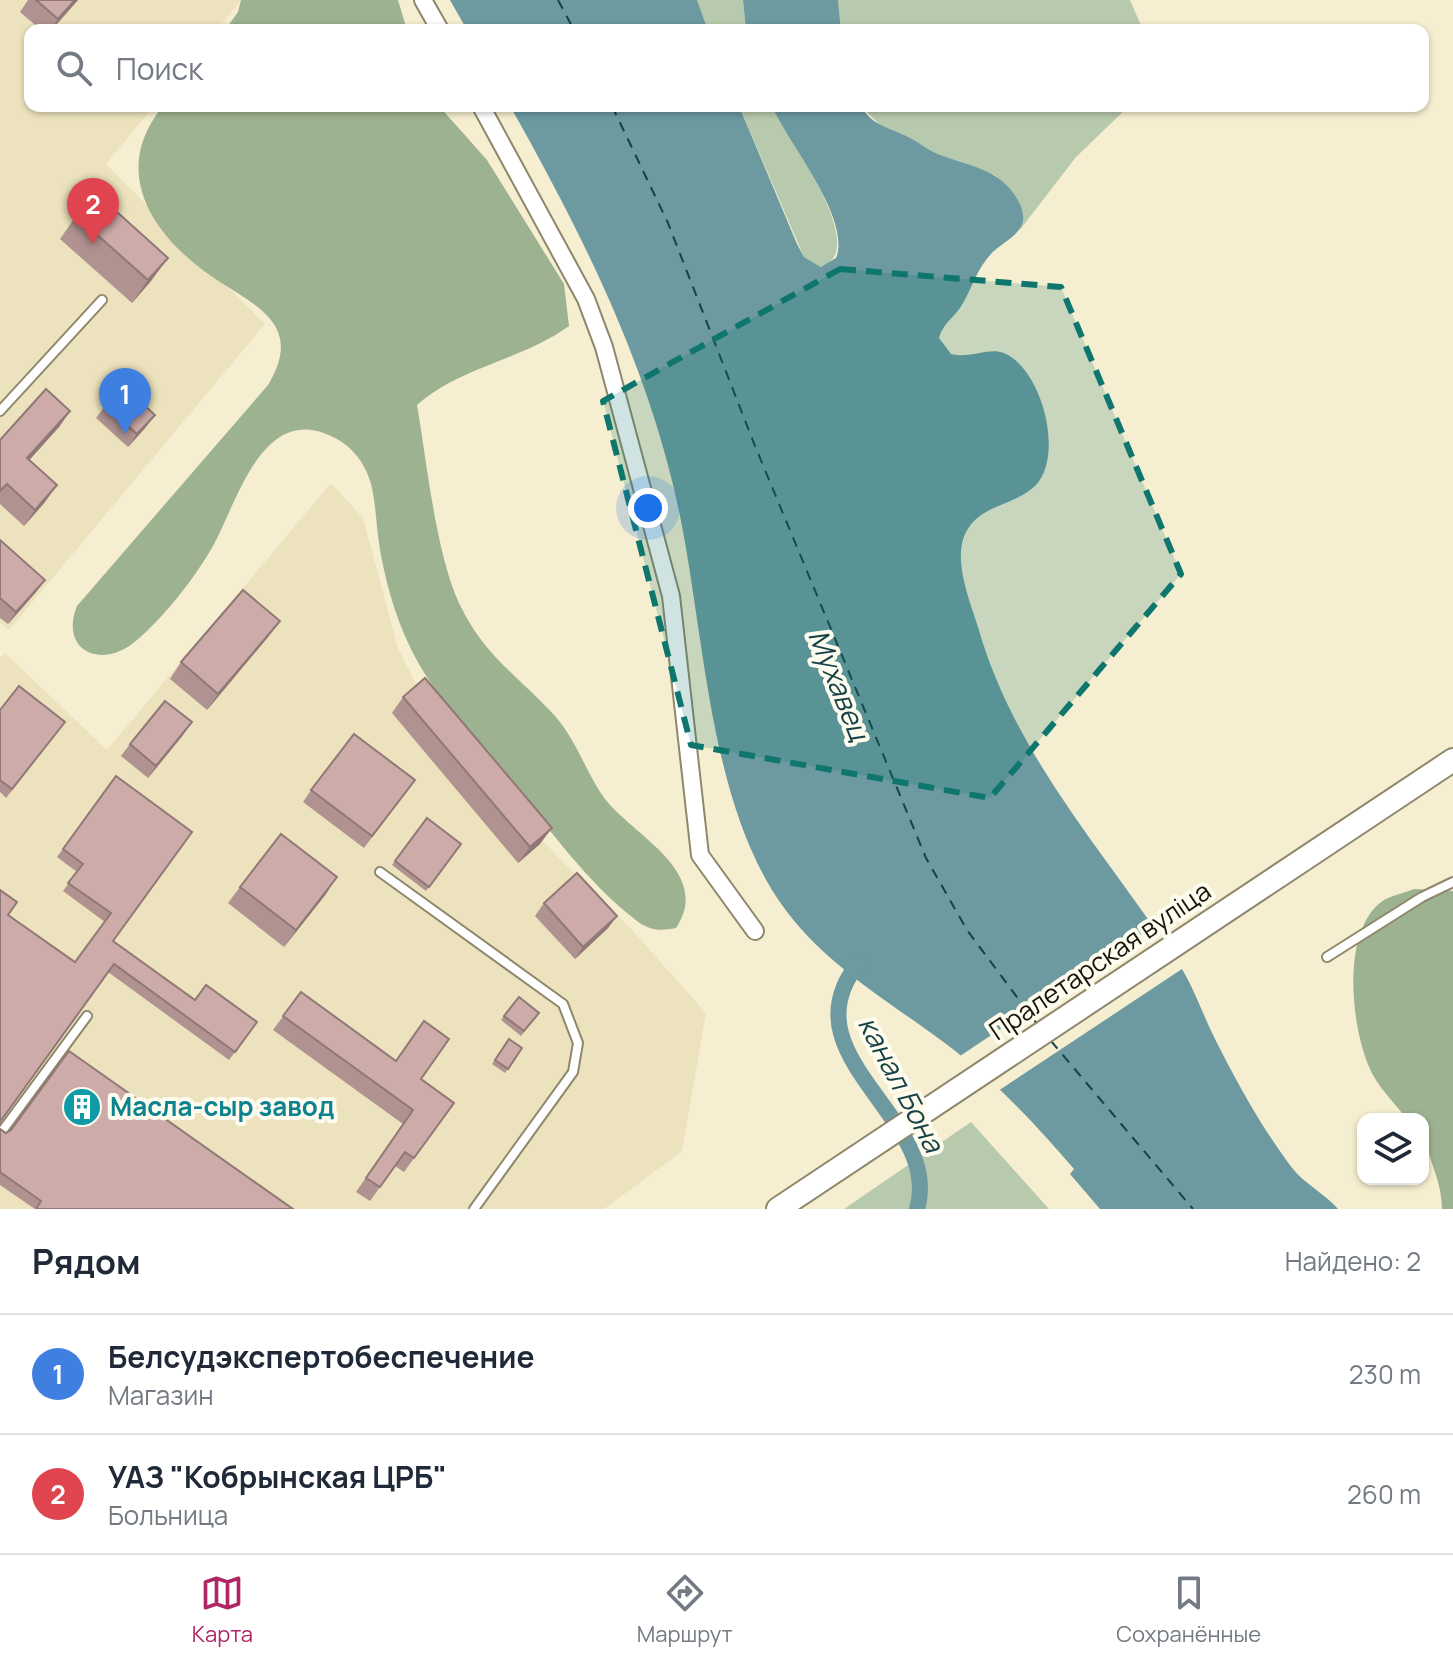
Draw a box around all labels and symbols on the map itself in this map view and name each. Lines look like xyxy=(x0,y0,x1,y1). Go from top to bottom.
pin: 2 xyxy=(67,178,119,244)
pin: 1 xyxy=(99,368,151,434)
your location xyxy=(628,488,668,528)
water label: Мухавец xyxy=(800,623,880,746)
street label: Пралетарская вуліца xyxy=(982,872,1217,1048)
water label: канал Бона xyxy=(850,1009,954,1159)
building icon: Масла-сыр завод xyxy=(61,1086,103,1128)
place label: Масла-сыр завод xyxy=(110,1088,334,1124)

